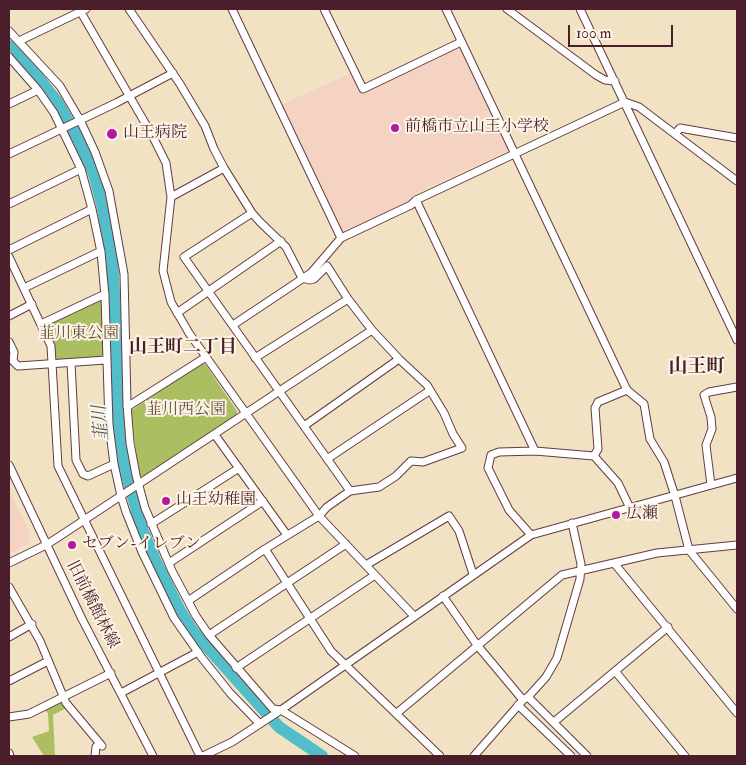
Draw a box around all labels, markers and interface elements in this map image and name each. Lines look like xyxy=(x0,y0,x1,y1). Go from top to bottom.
scale bar xyxy=(571,15,676,47)
text: 100 m xyxy=(576,24,611,43)
place label: 前橋市立山王小学校 xyxy=(405,118,549,138)
marker: 前橋市立山王小学校 xyxy=(389,122,401,134)
place label: 山王病院 xyxy=(123,124,187,144)
marker: 山王病院 xyxy=(105,127,119,141)
park label: 韮川東公園 xyxy=(39,325,119,345)
district label: 山王町二丁目 xyxy=(129,337,237,359)
district label: 山王町 xyxy=(669,357,725,379)
park label: 韮川西公園 xyxy=(146,401,226,421)
water label: 韮川 xyxy=(90,404,114,442)
place label: 山王幼稚園 xyxy=(176,491,256,511)
marker: 山王幼稚園 xyxy=(160,495,172,507)
place label: 広瀬 xyxy=(626,505,658,525)
marker: 広瀬 xyxy=(610,509,622,521)
place label: セブン-イレブン xyxy=(82,535,201,555)
marker: セブン-イレブン xyxy=(66,539,78,551)
street label: 旧前橋館林線 xyxy=(62,558,122,652)

